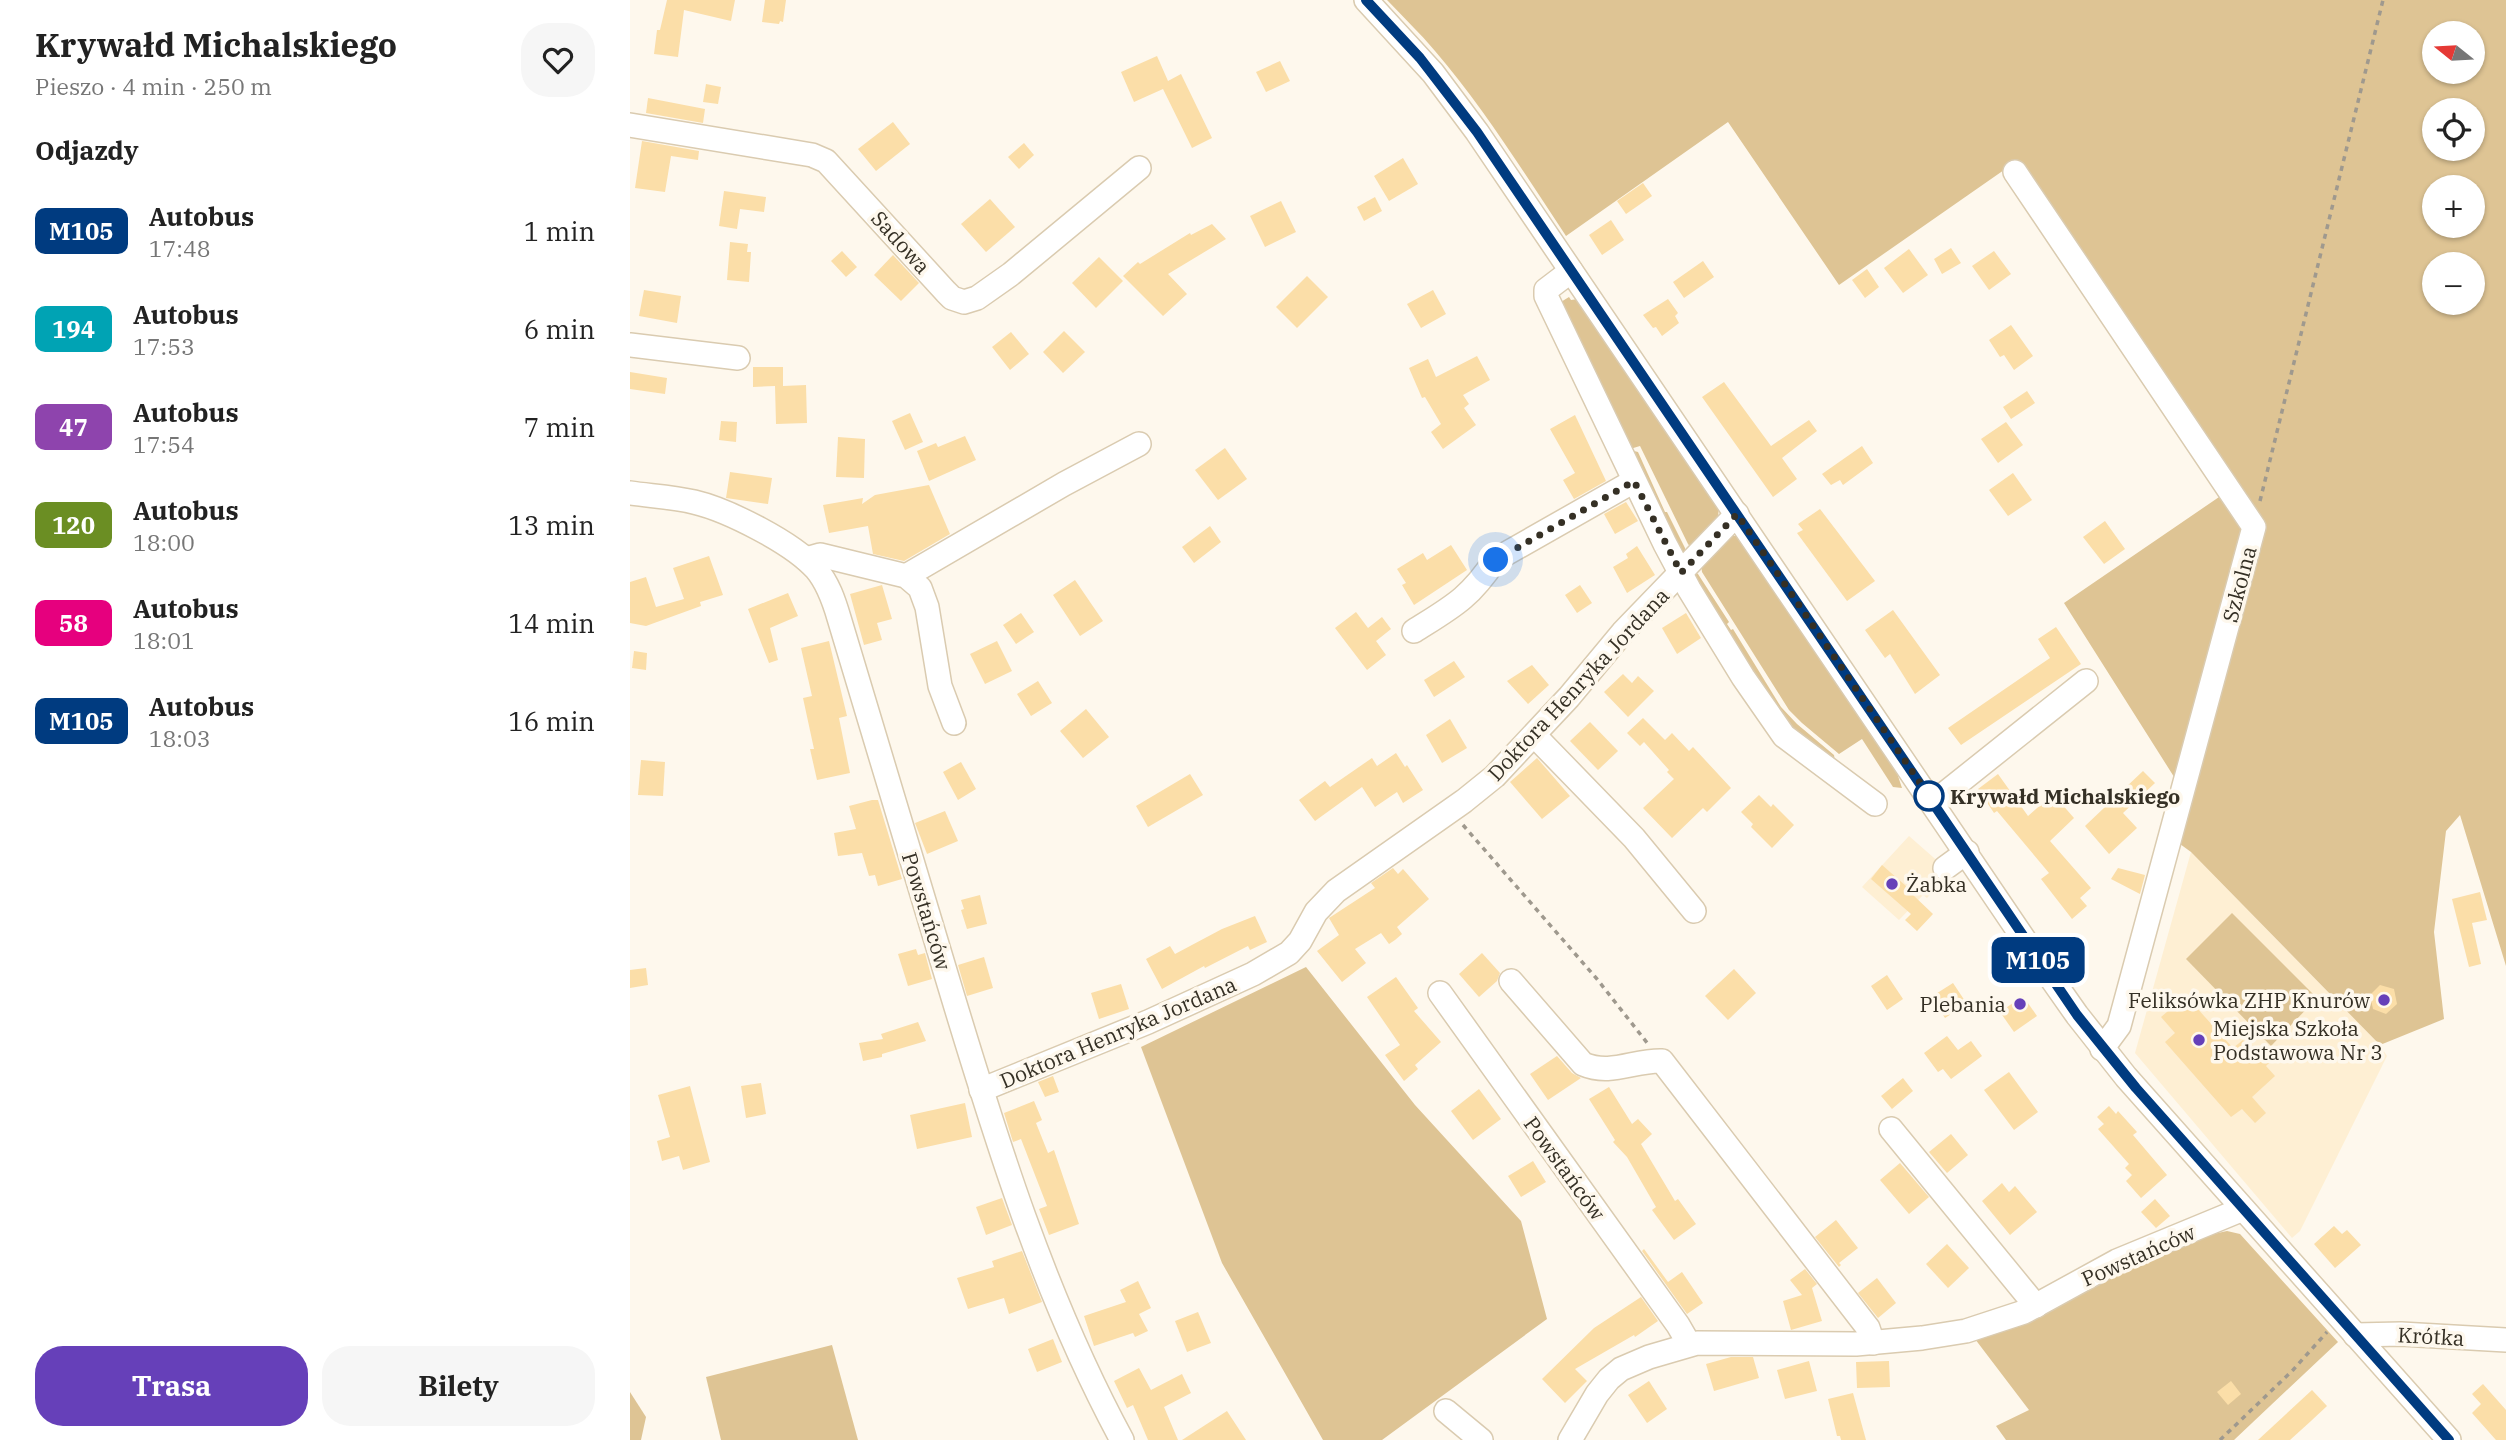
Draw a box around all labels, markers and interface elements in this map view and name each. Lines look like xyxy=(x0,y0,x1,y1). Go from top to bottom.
north arrow xyxy=(2422,21,2485,84)
map controls xyxy=(2422,21,2485,315)
text: Krywałd Michalskiego xyxy=(35,23,397,66)
button: heart xyxy=(521,23,595,97)
text: Pieszo · 4 min · 250 m xyxy=(35,71,272,101)
button: locate xyxy=(2422,98,2485,161)
text: Odjazdy xyxy=(35,133,139,167)
button: + xyxy=(2422,175,2485,238)
text: Autobus xyxy=(149,199,254,233)
street label: Sadowa xyxy=(865,204,937,280)
text: 1 min xyxy=(524,214,595,248)
text: M105 xyxy=(49,215,114,247)
text: 17:48 xyxy=(149,233,211,263)
button: − xyxy=(2422,252,2485,315)
text: Autobus xyxy=(133,297,239,331)
text: 6 min xyxy=(524,312,595,346)
text: 194 xyxy=(52,313,95,345)
text: 17:53 xyxy=(133,331,195,361)
text: Autobus xyxy=(133,395,239,429)
text: 7 min xyxy=(524,410,595,444)
text: 47 xyxy=(59,411,88,443)
text: 17:54 xyxy=(133,429,195,459)
text: Autobus xyxy=(133,493,239,527)
text: 13 min xyxy=(508,508,595,542)
text: 120 xyxy=(52,509,95,541)
text: 18:00 xyxy=(133,527,195,557)
your location xyxy=(1478,542,1513,577)
street label: Szkolna xyxy=(2215,543,2263,625)
street label: Doktora Henryka Jordana xyxy=(1481,581,1675,787)
text: Autobus xyxy=(133,591,239,625)
text: 14 min xyxy=(508,606,595,640)
text: 58 xyxy=(59,607,88,639)
text: 18:01 xyxy=(133,625,195,655)
text: Autobus xyxy=(149,689,254,723)
text: 16 min xyxy=(508,704,595,738)
text: M105 xyxy=(49,705,114,737)
text: 18:03 xyxy=(149,723,211,753)
marker: Krywałd Michalskiego xyxy=(1914,781,1944,811)
place label: Krywałd Michalskiego xyxy=(1950,782,2180,810)
street label: Powstańców xyxy=(896,849,958,974)
place label: Żabka xyxy=(1906,870,1967,898)
marker: Żabka xyxy=(1884,876,1900,892)
line badge: M105 xyxy=(1989,937,2087,983)
text: M105 xyxy=(2006,944,2070,976)
street label: Doktora Henryka Jordana xyxy=(996,969,1240,1095)
place label: Feliksówka ZHP Knurów xyxy=(2128,986,2371,1014)
place label: Plebania xyxy=(1920,990,2006,1018)
marker: Feliksówka ZHP Knurów xyxy=(2376,992,2392,1008)
marker: Plebania xyxy=(2012,996,2028,1012)
place label: Miejska Szkoła Podstawowa Nr 3 xyxy=(2213,1014,2383,1066)
marker: Miejska Szkoła Podstawowa Nr 3 xyxy=(2191,1032,2207,1048)
street label: Powstańców xyxy=(1518,1111,1612,1226)
street label: Powstańców xyxy=(2077,1217,2200,1293)
street label: Krótka xyxy=(2397,1320,2465,1352)
button: Trasa xyxy=(35,1346,308,1426)
button: Bilety xyxy=(322,1346,595,1426)

